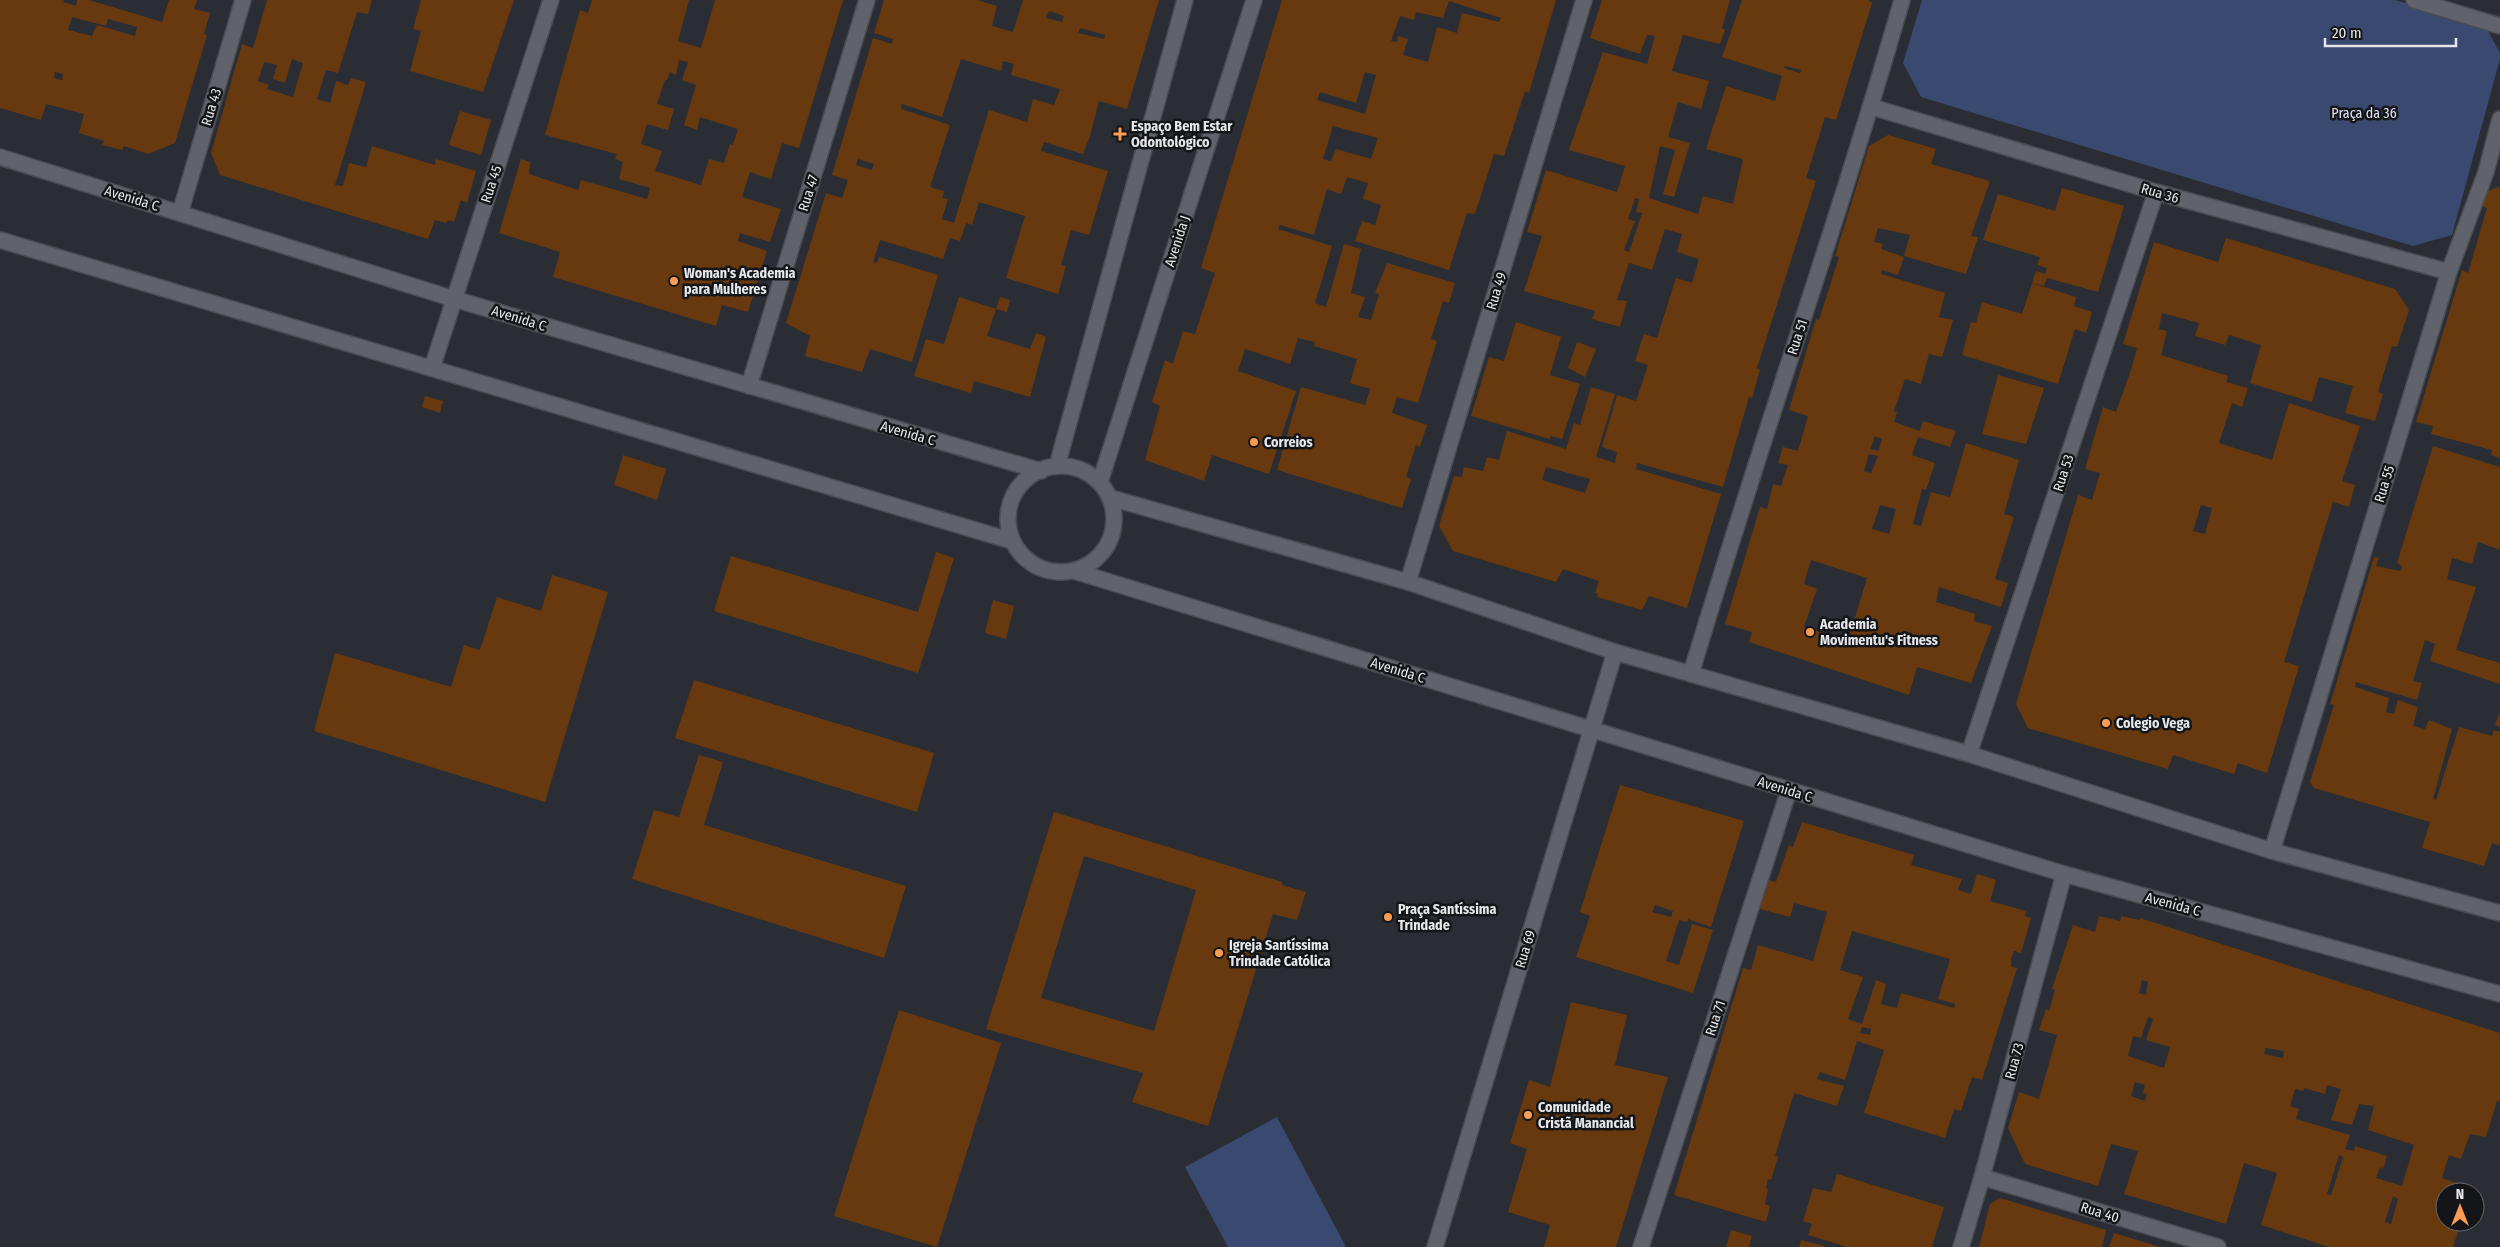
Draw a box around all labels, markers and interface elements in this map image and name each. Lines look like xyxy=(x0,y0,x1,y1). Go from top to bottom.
scale bar xyxy=(2325,15,2456,47)
text: 20 m xyxy=(2332,24,2362,42)
street label: Rua 43 xyxy=(198,86,225,128)
park label: Praça da 36 xyxy=(2331,105,2397,122)
place label: Espaço Bem Estar Odontológico xyxy=(1131,118,1233,151)
marker: Espaço Bem Estar Odontológico xyxy=(1113,127,1127,141)
street label: Rua 45 xyxy=(477,163,505,205)
street label: Rua 47 xyxy=(795,173,822,213)
street label: Rua 36 xyxy=(2139,180,2181,207)
street label: Avenida C xyxy=(103,182,161,215)
street label: Avenida J xyxy=(1161,213,1194,269)
place label: Woman's Academia para Mulheres xyxy=(684,265,796,298)
street label: Rua 49 xyxy=(1483,270,1510,312)
marker: Woman's Academia para Mulheres xyxy=(668,275,680,287)
street label: Avenida C xyxy=(490,302,548,335)
street label: Rua 51 xyxy=(1784,317,1811,357)
street label: Avenida C xyxy=(879,418,937,449)
place label: Correios xyxy=(1264,434,1313,451)
marker: Correios xyxy=(1248,436,1260,448)
street label: Rua 53 xyxy=(2050,453,2077,494)
street label: Rua 55 xyxy=(2371,464,2398,505)
place label: Academia Movimentu's Fitness xyxy=(1819,616,1938,649)
marker: Academia Movimentu's Fitness xyxy=(1804,626,1816,638)
street label: Avenida C xyxy=(1369,654,1427,687)
place label: Colegio Vega xyxy=(2116,715,2190,732)
marker: Colegio Vega xyxy=(2100,717,2112,729)
street label: Avenida C xyxy=(1756,773,1814,806)
street label: Avenida C xyxy=(2144,889,2202,920)
place label: Praça Santíssima Trindade xyxy=(1398,901,1496,934)
marker: Praça Santíssima Trindade xyxy=(1382,911,1394,923)
street label: Rua 69 xyxy=(1512,928,1539,970)
place label: Igreja Santíssima Trindade Católica xyxy=(1229,937,1330,970)
marker: Igreja Santíssima Trindade Católica xyxy=(1213,947,1225,959)
street label: Rua 71 xyxy=(1702,998,1729,1038)
street label: Rua 73 xyxy=(2001,1041,2027,1081)
place label: Comunidade Cristã Manancial xyxy=(1538,1099,1634,1132)
marker: Comunidade Cristã Manancial xyxy=(1522,1109,1534,1121)
north arrow xyxy=(2435,1182,2485,1232)
text: N xyxy=(2456,1186,2464,1203)
street label: Rua 40 xyxy=(2079,1199,2121,1226)

